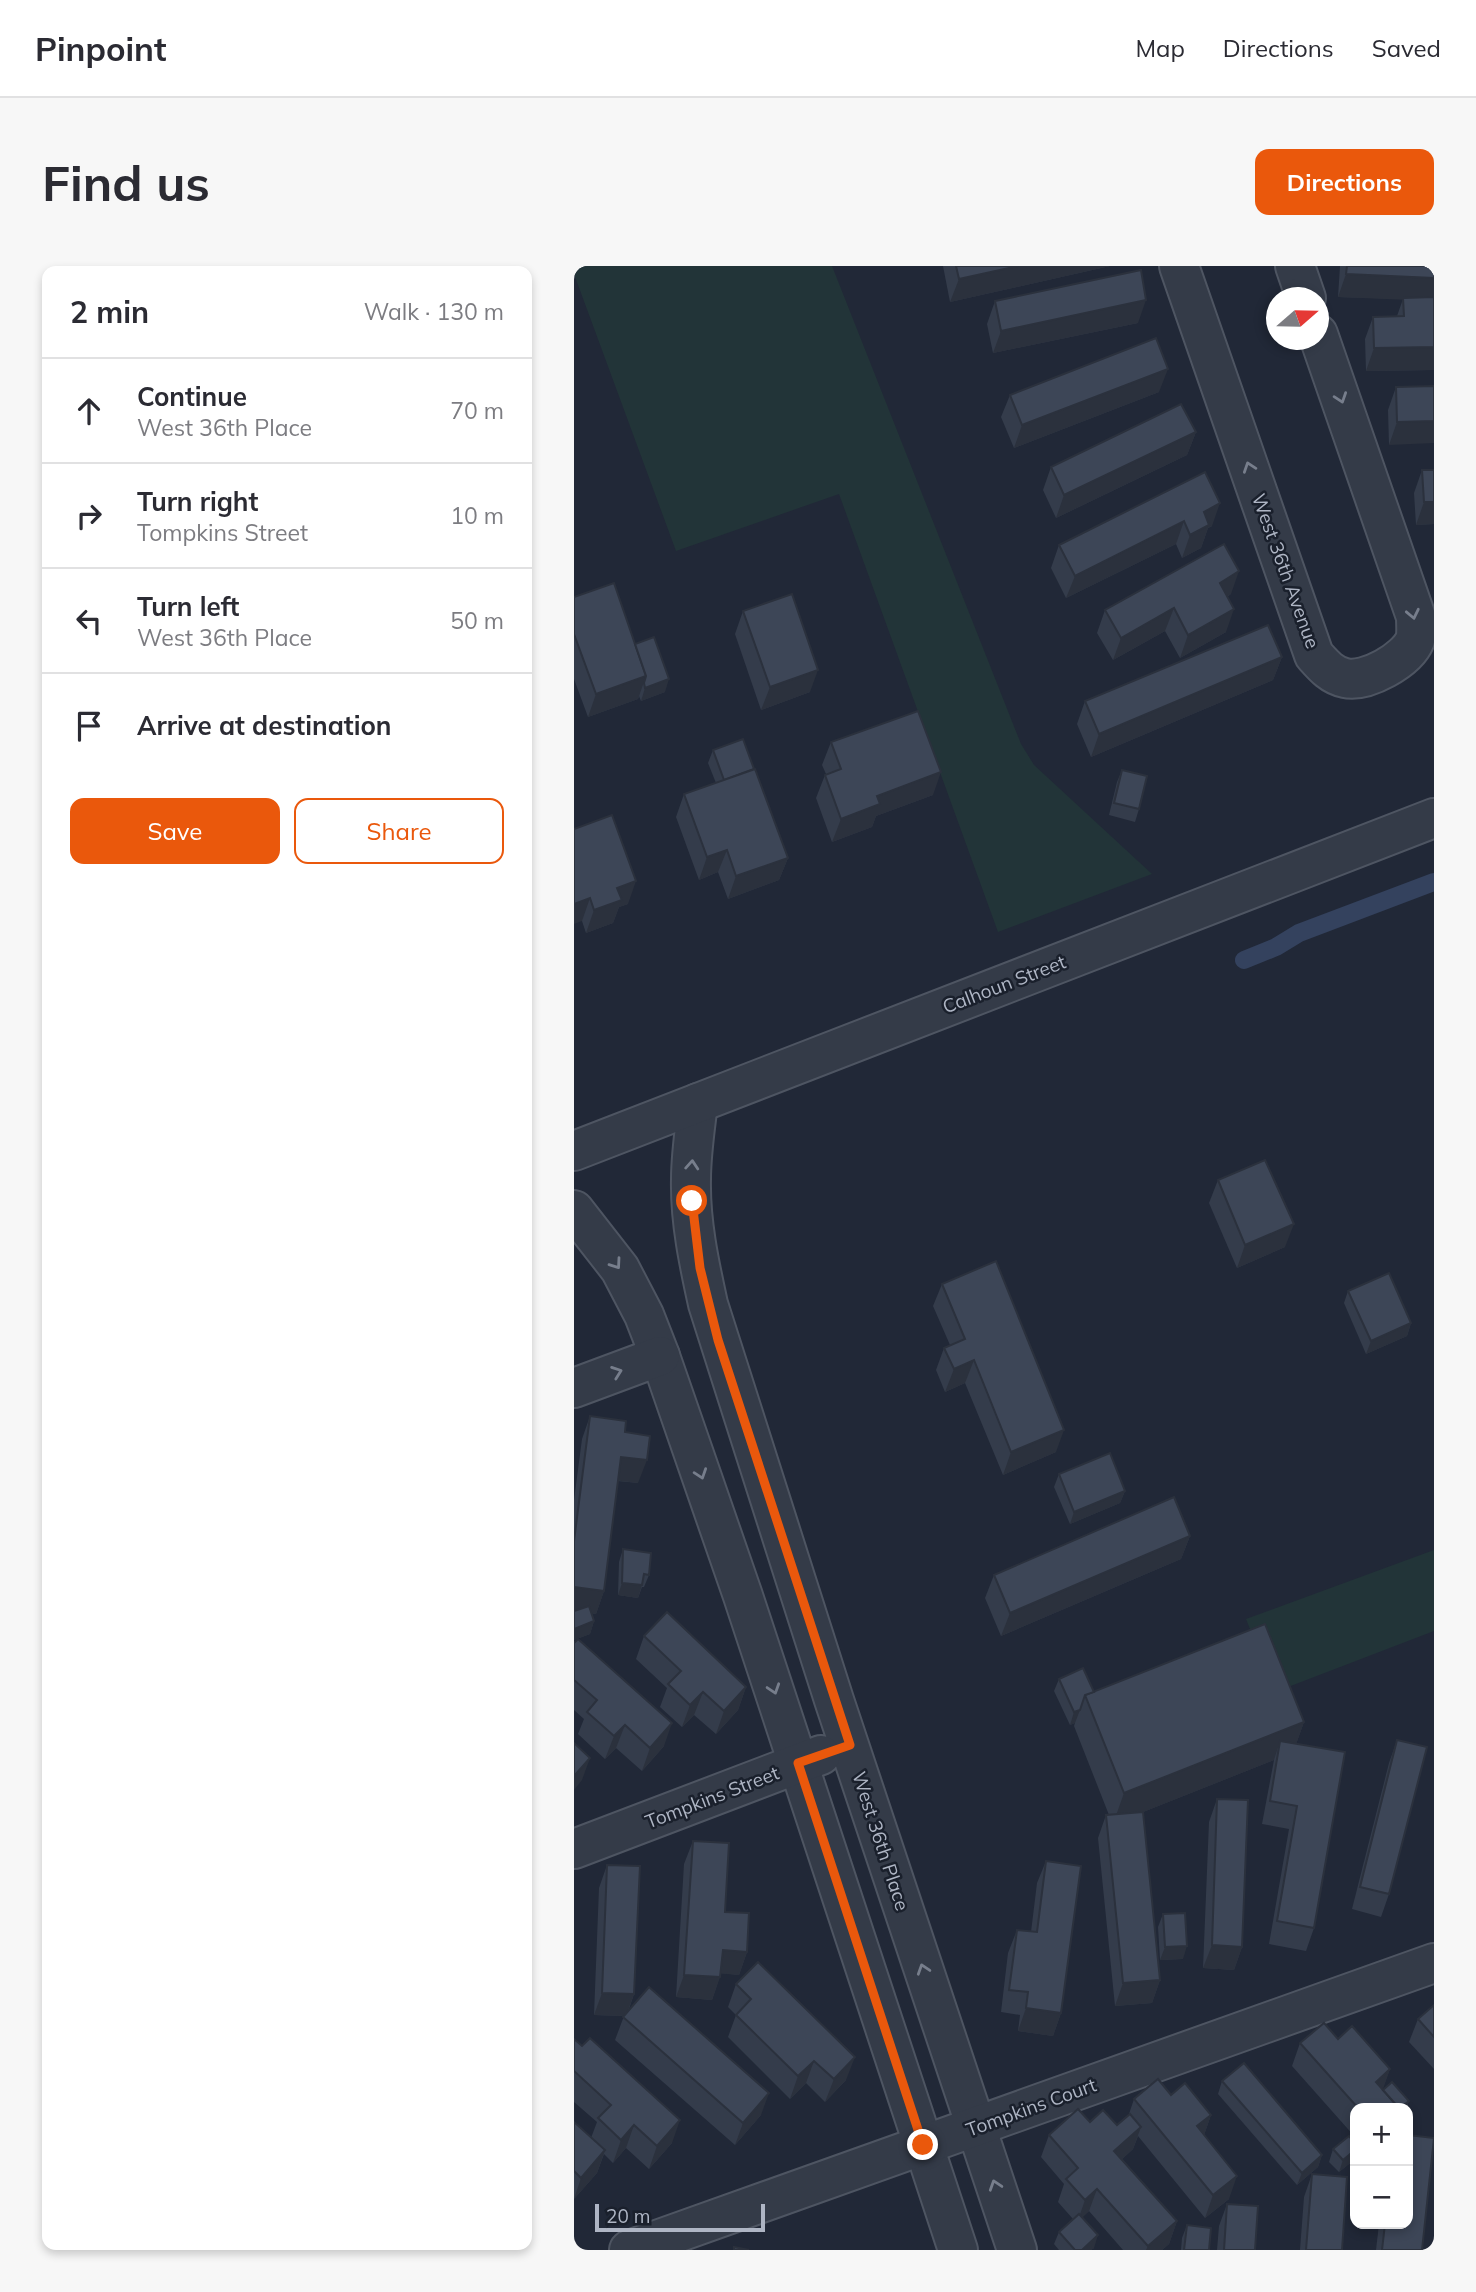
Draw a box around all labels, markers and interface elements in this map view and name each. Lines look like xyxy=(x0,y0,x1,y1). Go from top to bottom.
text: Pinpoint xyxy=(35,28,167,69)
text: Map xyxy=(1135,33,1185,63)
text: Directions xyxy=(1223,33,1334,63)
text: Saved xyxy=(1372,33,1441,63)
button: Directions xyxy=(1255,149,1434,215)
text: Find us xyxy=(42,152,210,213)
north arrow xyxy=(1266,287,1329,350)
text: 2 min xyxy=(70,293,149,331)
text: Walk · 130 m xyxy=(364,297,504,326)
text: Continue xyxy=(137,380,247,413)
icon: ahead xyxy=(70,392,108,430)
one-way arrow xyxy=(1333,392,1347,404)
text: 70 m xyxy=(450,396,504,425)
text: West 36th Place xyxy=(137,413,312,442)
one-way arrow xyxy=(1243,462,1257,474)
text: Turn right xyxy=(137,485,258,518)
street label: West 36th Avenue xyxy=(1247,490,1325,652)
icon: right xyxy=(70,497,108,535)
text: 10 m xyxy=(450,501,504,530)
text: Tompkins Street xyxy=(137,518,308,547)
text: Turn left xyxy=(137,590,239,623)
icon: left xyxy=(70,602,108,640)
text: 50 m xyxy=(450,606,504,635)
one-way arrow xyxy=(1405,608,1419,620)
text: West 36th Place xyxy=(137,623,312,652)
icon: arrive xyxy=(70,707,108,745)
text: Arrive at destination xyxy=(137,709,392,742)
button: Save xyxy=(70,798,280,864)
button: Share xyxy=(294,798,504,864)
street label: Calhoun Street xyxy=(939,949,1069,1019)
one-way arrow xyxy=(684,1159,699,1170)
route start xyxy=(676,1185,707,1216)
one-way arrow xyxy=(608,1256,620,1269)
one-way arrow xyxy=(611,1367,623,1381)
one-way arrow xyxy=(693,1467,707,1479)
one-way arrow xyxy=(766,1683,780,1695)
street label: Tompkins Street xyxy=(642,1760,783,1834)
street label: West 36th Place xyxy=(847,1768,915,1914)
one-way arrow xyxy=(917,1964,932,1976)
street label: Tompkins Court xyxy=(963,2072,1100,2142)
map controls xyxy=(1350,2103,1413,2229)
button: + xyxy=(1350,2103,1413,2166)
route end xyxy=(907,2129,938,2160)
button: − xyxy=(1350,2166,1413,2229)
one-way arrow xyxy=(989,2180,1003,2192)
scale bar xyxy=(595,2201,765,2233)
text: 20 m xyxy=(606,2204,650,2228)

